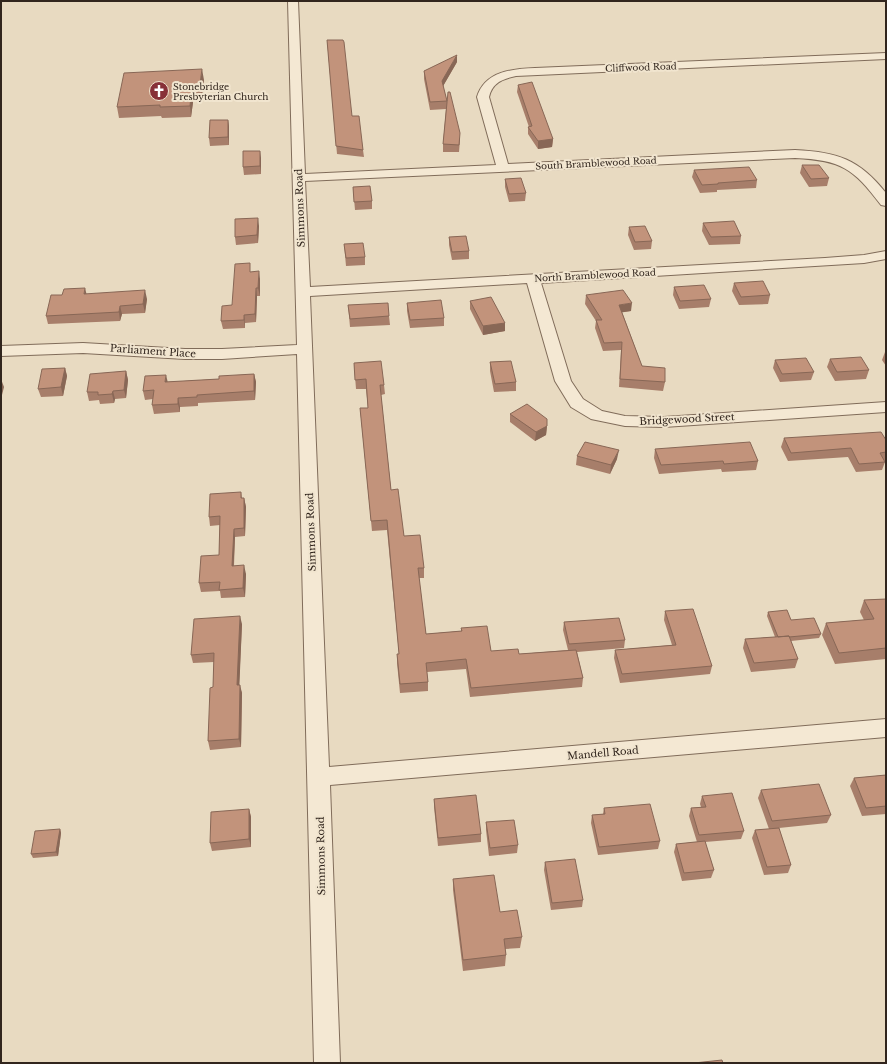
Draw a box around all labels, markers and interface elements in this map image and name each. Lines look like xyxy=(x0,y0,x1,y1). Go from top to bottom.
street label: Cliffwood Road xyxy=(605,60,677,74)
church icon: Stonebridge Presbyterian Church xyxy=(148,80,170,102)
place label: Stonebridge Presbyterian Church xyxy=(173,81,268,102)
street label: South Bramblewood Road xyxy=(535,154,657,172)
street label: Simmons Road xyxy=(292,168,308,248)
street label: North Bramblewood Road xyxy=(534,266,656,284)
street label: Parliament Place xyxy=(110,342,197,361)
street label: Bridgewood Street xyxy=(639,410,735,428)
street label: Simmons Road xyxy=(303,492,319,572)
street label: Mandell Road xyxy=(567,743,640,763)
street label: Simmons Road xyxy=(314,816,328,895)

